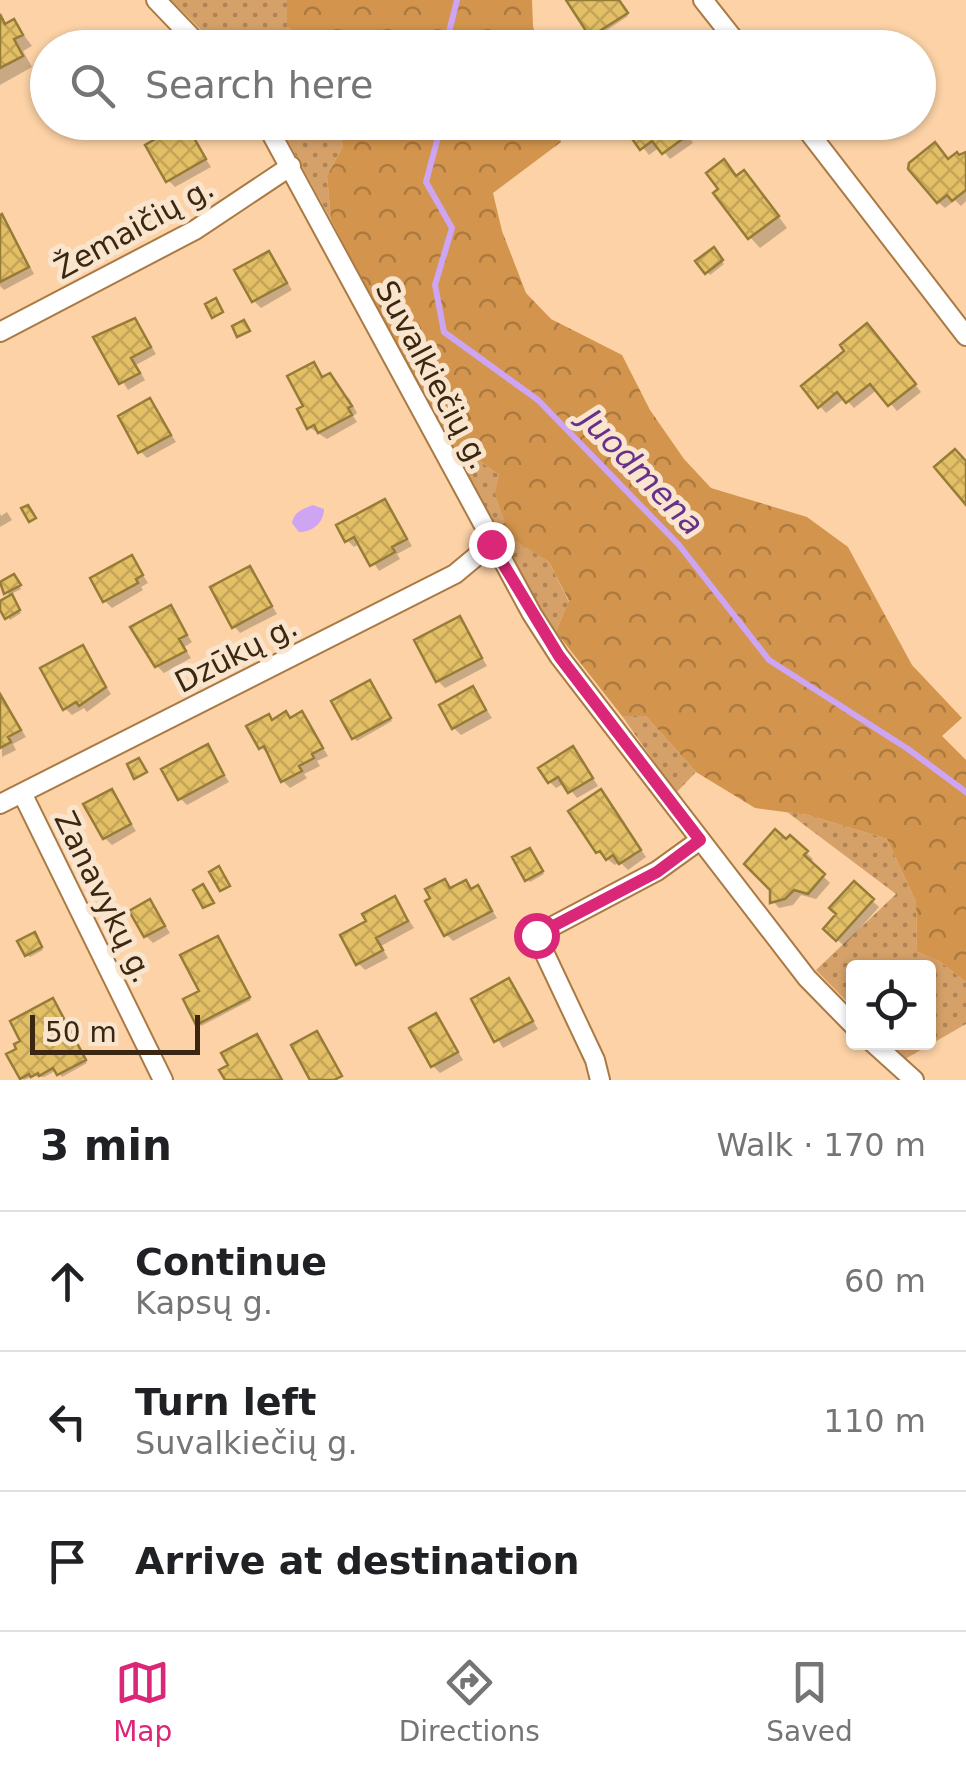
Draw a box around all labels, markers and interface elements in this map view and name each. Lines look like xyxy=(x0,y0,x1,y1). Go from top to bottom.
search box xyxy=(30,30,936,140)
icon: search xyxy=(65,58,120,113)
text: Search here xyxy=(145,63,373,107)
street label: Žemaičių g. xyxy=(48,170,220,286)
street label: Suvalkiečių g. xyxy=(369,275,497,475)
water label: Juodmena xyxy=(568,397,711,543)
route end xyxy=(469,522,515,568)
street label: Dzūkų g. xyxy=(169,608,303,700)
street label: Zanavykų g. xyxy=(47,806,161,988)
route start xyxy=(514,913,560,959)
map controls xyxy=(846,960,936,1050)
button: locate xyxy=(846,960,936,1050)
scale bar xyxy=(30,1010,200,1054)
text: 50 m xyxy=(45,1016,117,1049)
text: 3 min xyxy=(40,1121,172,1170)
text: Walk · 170 m xyxy=(716,1126,926,1164)
text: Continue xyxy=(135,1240,327,1284)
icon: ahead xyxy=(40,1254,95,1309)
text: 60 m xyxy=(844,1262,926,1300)
text: Kapsų g. xyxy=(135,1284,273,1322)
text: Turn left xyxy=(135,1380,316,1424)
icon: left xyxy=(40,1394,95,1449)
text: 110 m xyxy=(824,1402,926,1440)
text: Suvalkiečių g. xyxy=(135,1424,358,1462)
icon: arrive xyxy=(40,1534,95,1589)
text: Arrive at destination xyxy=(135,1539,580,1583)
tab: Map xyxy=(113,1655,172,1748)
tab: Directions xyxy=(399,1655,540,1748)
tab: Saved xyxy=(766,1655,853,1748)

